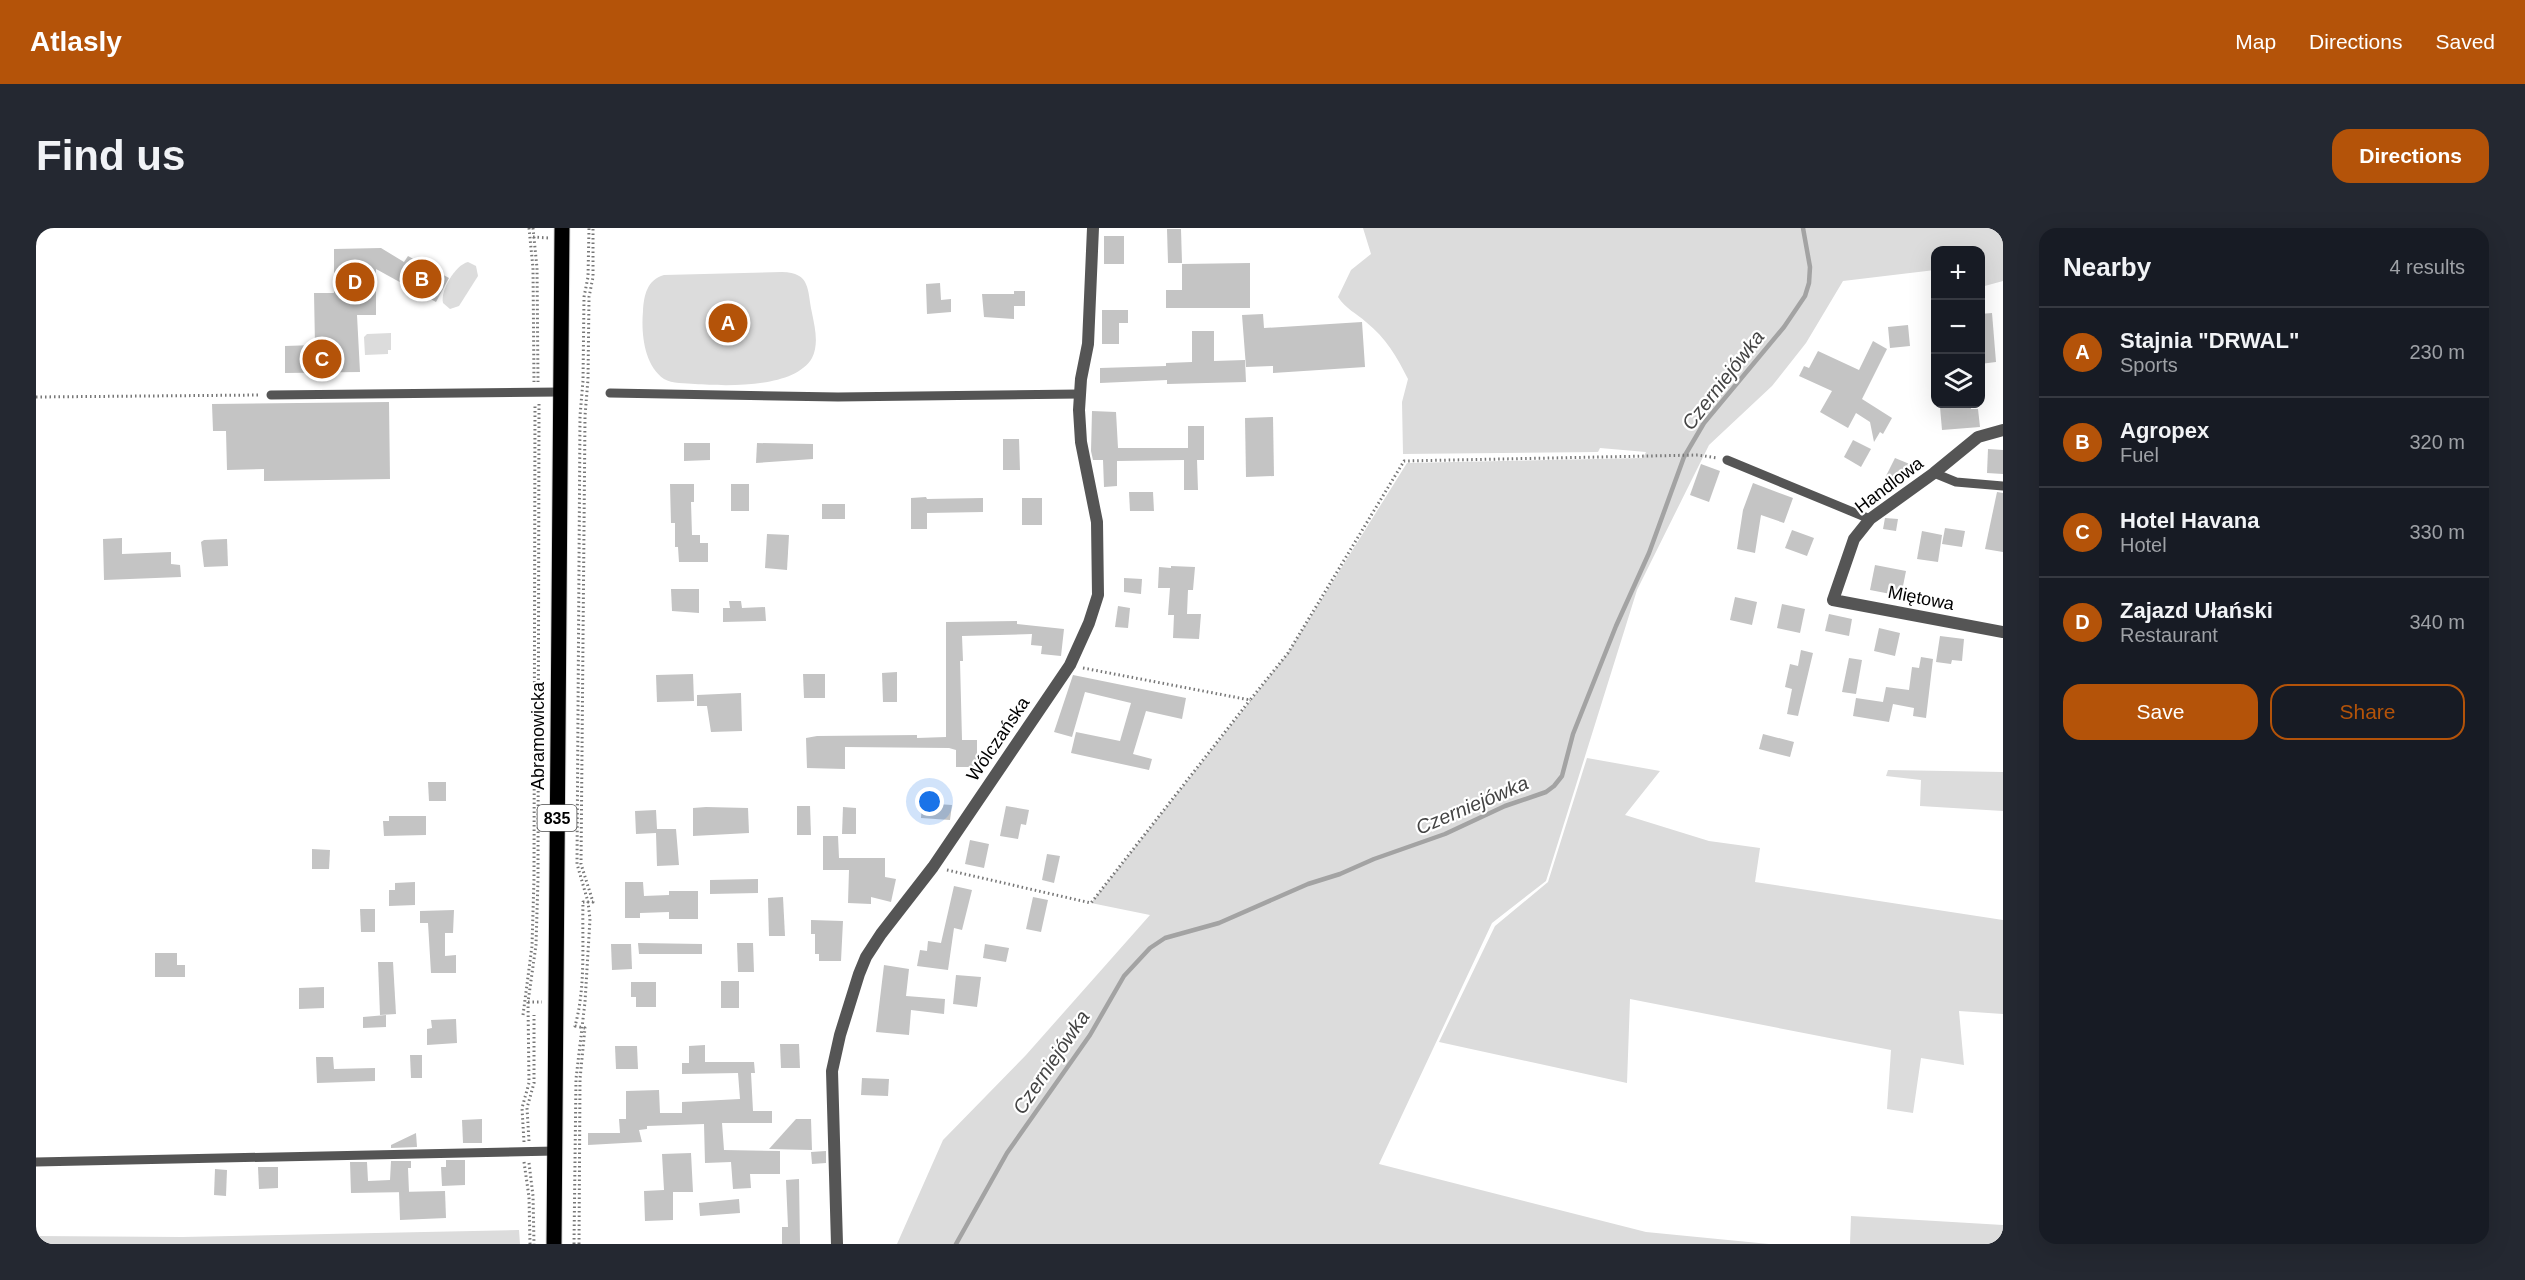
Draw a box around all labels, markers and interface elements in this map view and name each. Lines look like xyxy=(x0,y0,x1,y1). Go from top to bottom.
text: Atlasly xyxy=(30,26,122,57)
text: Map xyxy=(2235,30,2276,53)
text: Directions xyxy=(2309,30,2402,53)
text: Saved xyxy=(2435,30,2495,53)
button: Directions xyxy=(2332,129,2489,183)
text: Find us xyxy=(36,132,185,179)
map controls xyxy=(1931,246,1985,408)
button: + xyxy=(1931,246,1985,300)
text: Nearby xyxy=(2063,252,2151,282)
pin: B xyxy=(402,256,442,302)
text: 4 results xyxy=(2389,256,2465,278)
pin: D xyxy=(336,260,374,304)
pin: A xyxy=(708,300,748,346)
button: − xyxy=(1931,300,1985,354)
water label: Czerniejówka xyxy=(1677,326,1769,434)
text: Stajnia "DRWAL" xyxy=(2120,328,2299,353)
pin: C xyxy=(302,336,342,382)
text: A xyxy=(2075,341,2090,363)
text: 230 m xyxy=(2409,341,2465,363)
button: layers xyxy=(1931,354,1985,408)
text: Sports xyxy=(2120,354,2178,376)
text: Agropex xyxy=(2120,418,2209,443)
text: B xyxy=(2075,431,2090,453)
text: 320 m xyxy=(2409,431,2465,453)
text: Fuel xyxy=(2120,444,2159,466)
street label: Handlowa xyxy=(1851,452,1928,517)
text: Hotel Havana xyxy=(2120,508,2259,533)
text: C xyxy=(2075,521,2090,543)
text: 330 m xyxy=(2409,521,2465,543)
text: Hotel xyxy=(2120,534,2167,556)
street label: Miętowa xyxy=(1886,582,1957,614)
text: Zajazd Ułański xyxy=(2120,598,2273,623)
text: D xyxy=(2075,611,2090,633)
text: 340 m xyxy=(2409,611,2465,633)
text: Restaurant xyxy=(2120,624,2218,646)
street label: Abramowicka xyxy=(528,681,548,790)
button: Save xyxy=(2063,684,2258,740)
button: Share xyxy=(2270,684,2465,740)
street label: Wólczańska xyxy=(963,692,1034,785)
water label: Czerniejówka xyxy=(1412,771,1532,839)
your location xyxy=(915,787,944,816)
road number: 835 xyxy=(538,805,576,831)
water label: Czerniejówka xyxy=(1008,1006,1094,1118)

